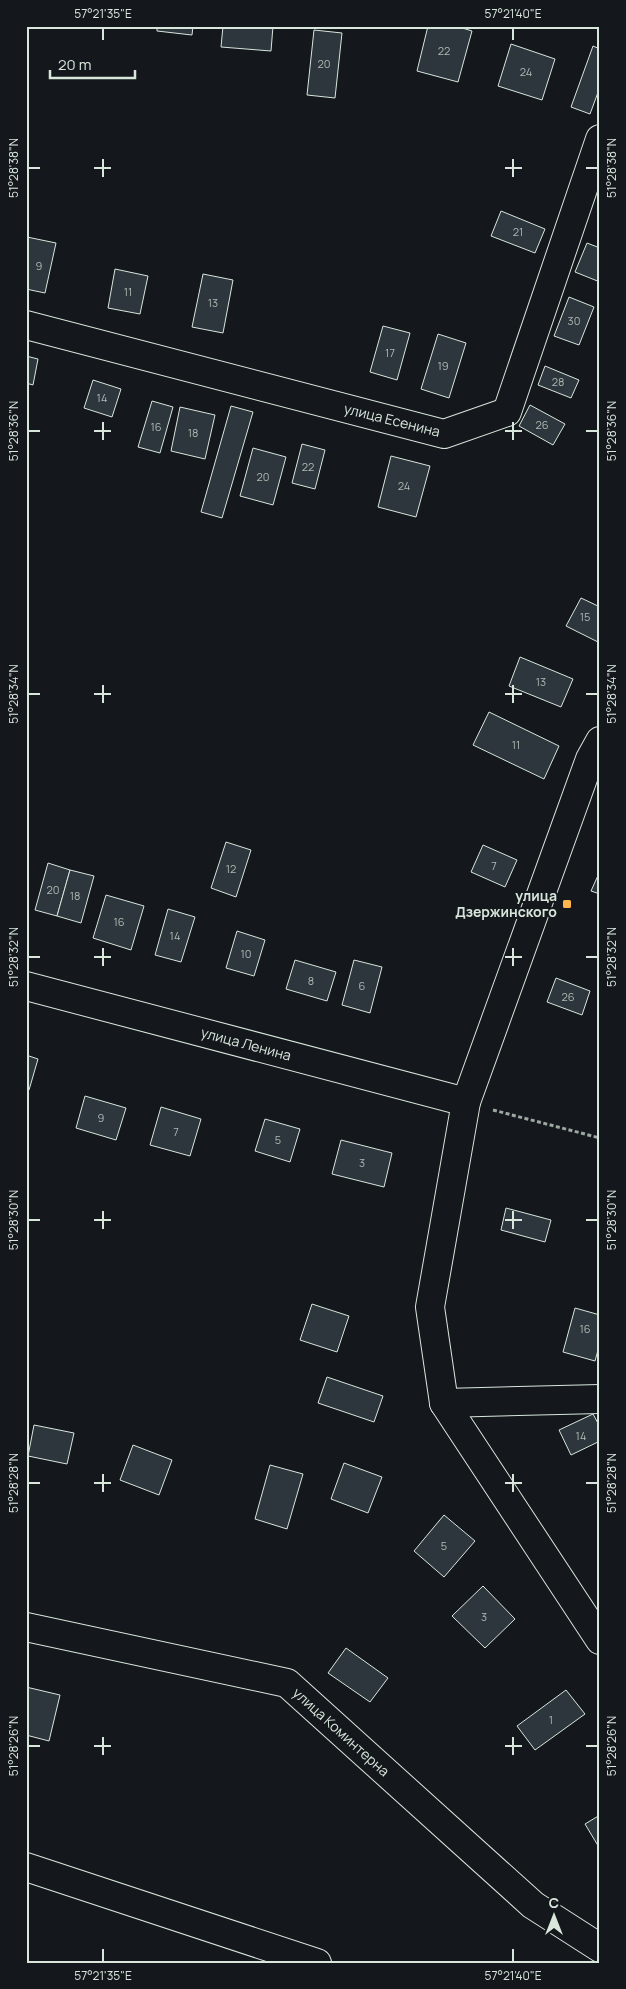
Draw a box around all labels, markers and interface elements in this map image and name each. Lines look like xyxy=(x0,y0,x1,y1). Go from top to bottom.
text: 57°21'35"E xyxy=(74,5,132,22)
text: 57°21'40"E xyxy=(485,5,542,22)
house number: 22 xyxy=(438,43,450,58)
scale bar xyxy=(50,48,135,80)
text: 20 m xyxy=(58,54,91,75)
house number: 20 xyxy=(318,56,330,71)
house number: 24 xyxy=(520,64,532,79)
text: 51°28'38"N xyxy=(5,138,22,198)
text: 51°28'38"N xyxy=(603,138,620,198)
house number: 21 xyxy=(513,224,523,239)
house number: 9 xyxy=(36,258,43,273)
house number: 11 xyxy=(124,284,132,299)
house number: 13 xyxy=(208,295,218,310)
house number: 30 xyxy=(568,313,580,328)
house number: 17 xyxy=(385,345,395,360)
house number: 19 xyxy=(437,358,449,373)
house number: 28 xyxy=(552,374,564,389)
house number: 14 xyxy=(97,390,107,405)
street label: улица Есенина xyxy=(342,398,442,441)
text: 51°28'36"N xyxy=(5,401,22,461)
text: 51°28'36"N xyxy=(603,401,620,461)
house number: 26 xyxy=(535,417,549,432)
house number: 16 xyxy=(150,419,162,434)
house number: 18 xyxy=(188,425,198,440)
house number: 22 xyxy=(302,459,314,474)
house number: 20 xyxy=(257,469,269,484)
house number: 24 xyxy=(398,478,410,493)
house number: 15 xyxy=(580,609,590,624)
text: 51°28'34"N xyxy=(5,664,22,724)
text: 51°28'34"N xyxy=(603,664,620,724)
house number: 13 xyxy=(536,674,546,689)
house number: 11 xyxy=(512,737,520,752)
house number: 7 xyxy=(491,858,497,873)
house number: 12 xyxy=(226,861,236,876)
house number: 20 xyxy=(47,882,59,897)
place label: улица Дзержинского xyxy=(455,886,557,921)
house number: 18 xyxy=(70,888,80,903)
marker: улица Дзержинского xyxy=(561,898,573,910)
house number: 16 xyxy=(113,914,125,929)
text: 51°28'32"N xyxy=(5,927,22,987)
text: 51°28'32"N xyxy=(603,927,620,987)
house number: 14 xyxy=(170,928,180,943)
house number: 10 xyxy=(240,946,252,961)
house number: 8 xyxy=(308,973,314,988)
house number: 6 xyxy=(359,978,366,993)
house number: 26 xyxy=(561,989,575,1004)
street label: улица Ленина xyxy=(199,1022,293,1065)
house number: 9 xyxy=(98,1110,105,1125)
house number: 7 xyxy=(173,1124,179,1139)
house number: 5 xyxy=(275,1132,281,1147)
house number: 3 xyxy=(359,1155,365,1170)
text: 51°28'30"N xyxy=(5,1190,22,1250)
text: 51°28'30"N xyxy=(603,1190,620,1250)
house number: 16 xyxy=(579,1321,591,1336)
house number: 14 xyxy=(576,1428,586,1443)
text: 51°28'28"N xyxy=(5,1453,22,1513)
text: 51°28'28"N xyxy=(603,1453,620,1513)
house number: 5 xyxy=(441,1538,447,1553)
house number: 3 xyxy=(481,1609,487,1624)
street label: улица Коминтерна xyxy=(289,1683,394,1780)
house number: 1 xyxy=(549,1712,553,1727)
text: 51°28'26"N xyxy=(5,1716,22,1776)
text: 51°28'26"N xyxy=(603,1716,620,1776)
north arrow xyxy=(528,1892,578,1942)
text: С xyxy=(549,1893,559,1912)
text: 57°21'35"E xyxy=(74,1967,132,1984)
text: 57°21'40"E xyxy=(485,1967,542,1984)

